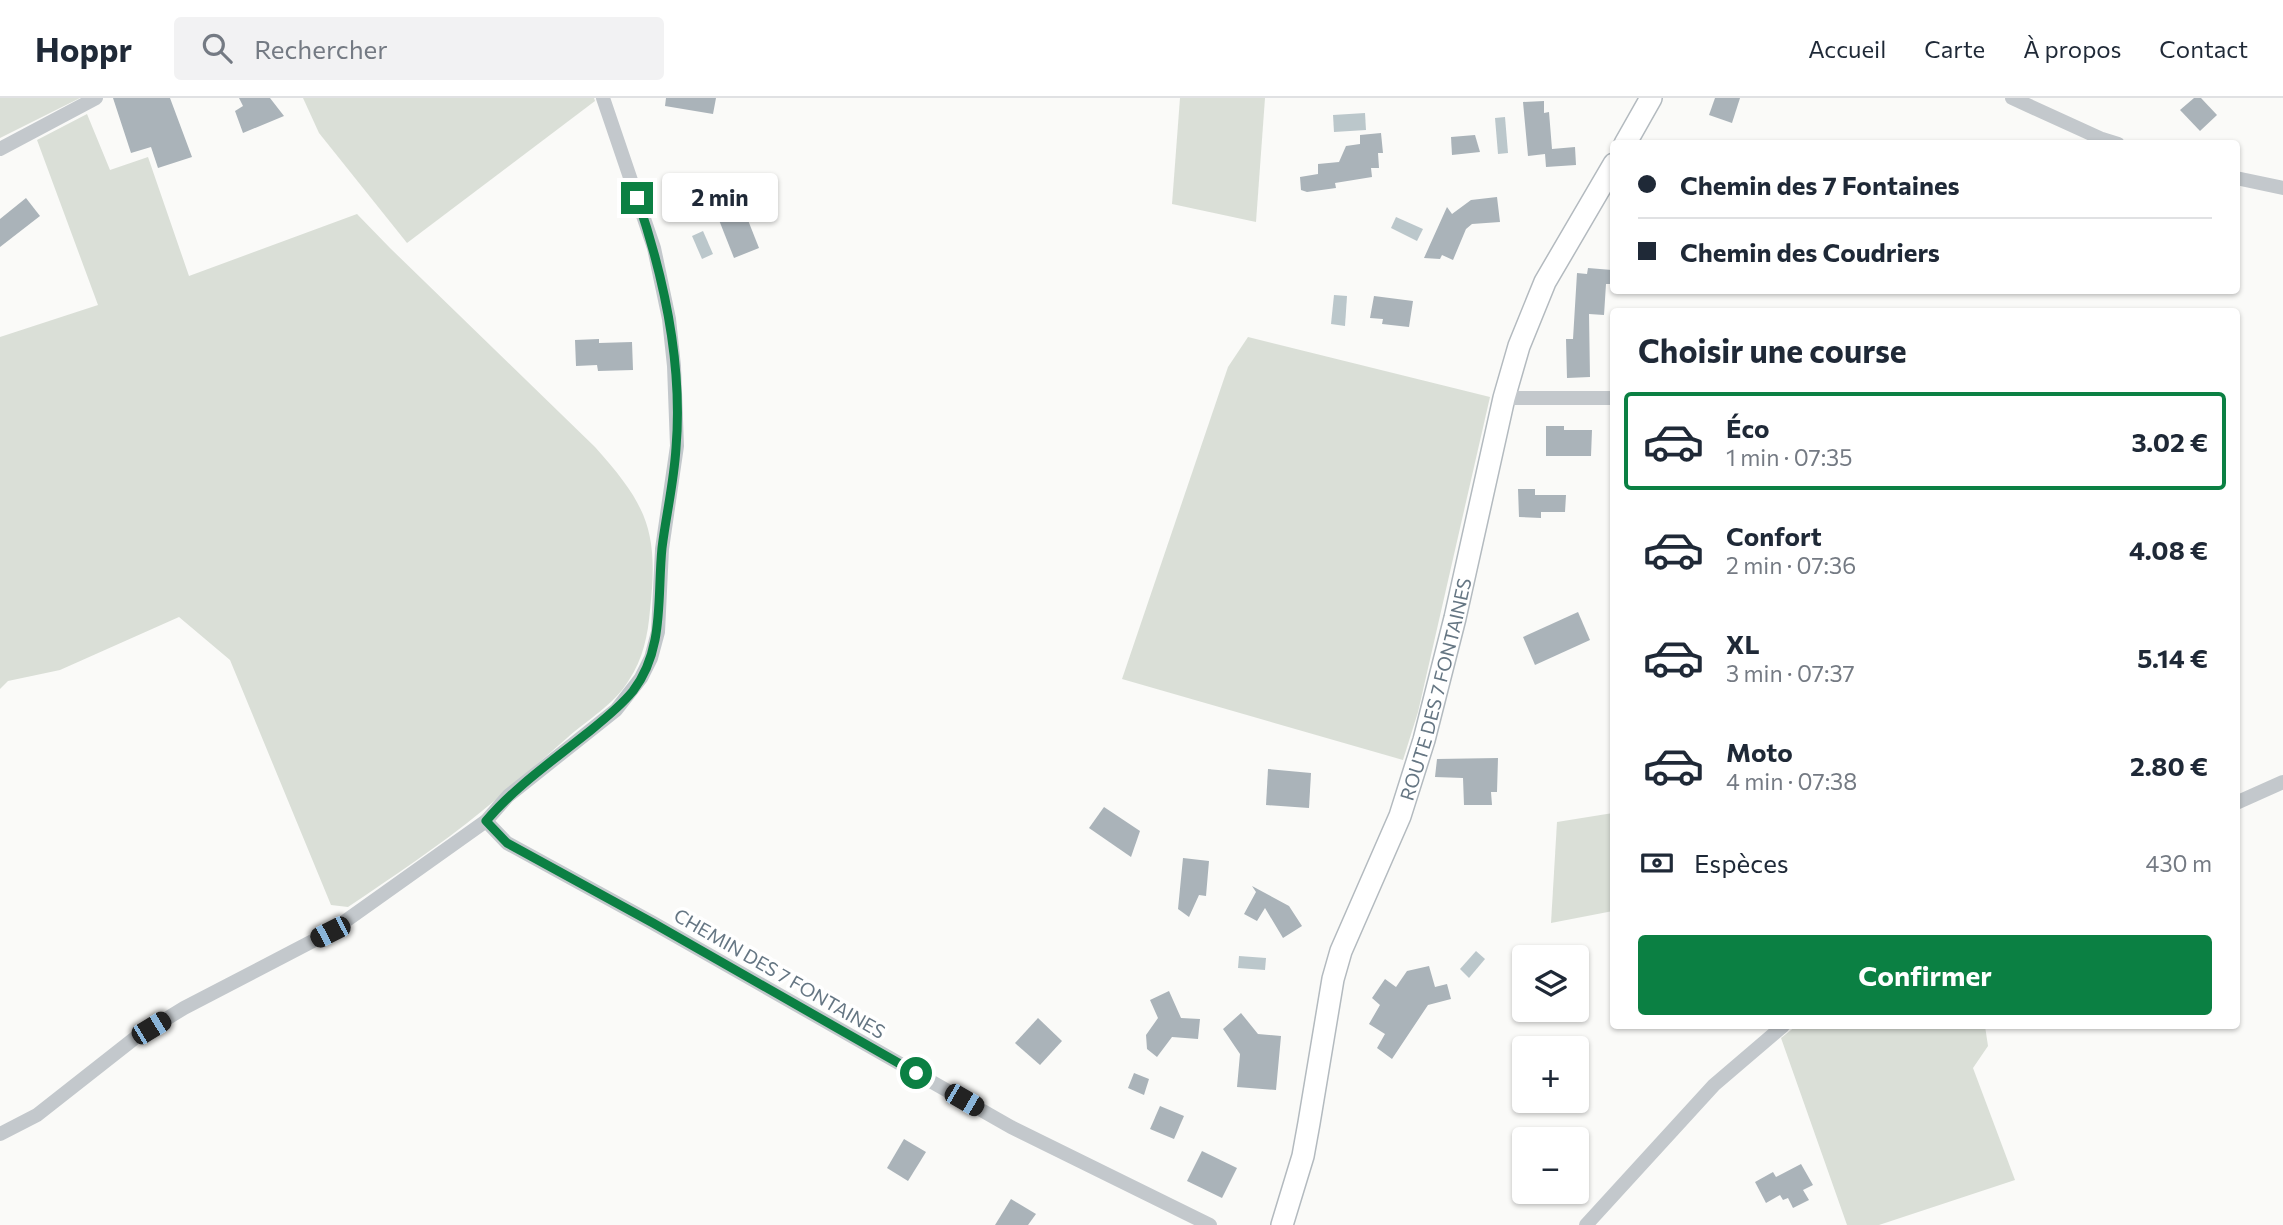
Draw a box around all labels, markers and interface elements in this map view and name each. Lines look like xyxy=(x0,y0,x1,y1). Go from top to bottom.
search box xyxy=(174,17,664,80)
text: Hoppr xyxy=(35,28,132,69)
icon: search xyxy=(198,29,236,67)
text: Rechercher xyxy=(254,33,388,64)
text: Accueil xyxy=(1808,34,1886,63)
text: Carte xyxy=(1924,34,1985,63)
text: À propos xyxy=(2023,34,2121,63)
text: Contact xyxy=(2159,34,2248,63)
text: Chemin des 7 Fontaines xyxy=(1680,169,1960,200)
callout: 2 min xyxy=(662,174,777,222)
route end xyxy=(621,182,653,214)
text: 2 min xyxy=(691,183,749,211)
text: Chemin des Coudriers xyxy=(1680,236,1940,267)
text: Choisir une course xyxy=(1638,330,1907,370)
icon: car xyxy=(1642,410,1705,473)
text: Éco xyxy=(1726,412,1770,443)
text: 3.02 € xyxy=(2132,426,2208,457)
text: 1 min · 07:35 xyxy=(1726,443,1852,471)
icon: car xyxy=(1642,518,1705,581)
text: Confort xyxy=(1726,520,1822,551)
text: 4.08 € xyxy=(2129,534,2208,565)
text: 2 min · 07:36 xyxy=(1726,551,1856,579)
street label: ROUTE DES 7 FONTAINES xyxy=(1394,576,1475,803)
icon: car xyxy=(1642,626,1705,689)
text: XL xyxy=(1726,628,1760,659)
text: 5.14 € xyxy=(2137,642,2208,673)
text: 3 min · 07:37 xyxy=(1726,659,1855,687)
icon: car xyxy=(1642,734,1705,797)
text: Moto xyxy=(1726,736,1793,767)
text: 2.80 € xyxy=(2130,750,2208,781)
text: 4 min · 07:38 xyxy=(1726,767,1857,795)
icon: cash xyxy=(1638,844,1676,882)
text: Espèces xyxy=(1694,847,1789,878)
text: 430 m xyxy=(2146,849,2212,877)
street label: CHEMIN DES 7 FONTAINES xyxy=(670,903,890,1043)
car xyxy=(307,913,354,951)
button: Confirmer xyxy=(1638,935,2212,1015)
map controls xyxy=(1512,945,1589,1204)
button: layers xyxy=(1512,945,1589,1022)
car xyxy=(128,1008,175,1048)
button: + xyxy=(1512,1036,1589,1113)
route start xyxy=(900,1057,932,1089)
car xyxy=(941,1080,988,1120)
button: − xyxy=(1512,1127,1589,1204)

